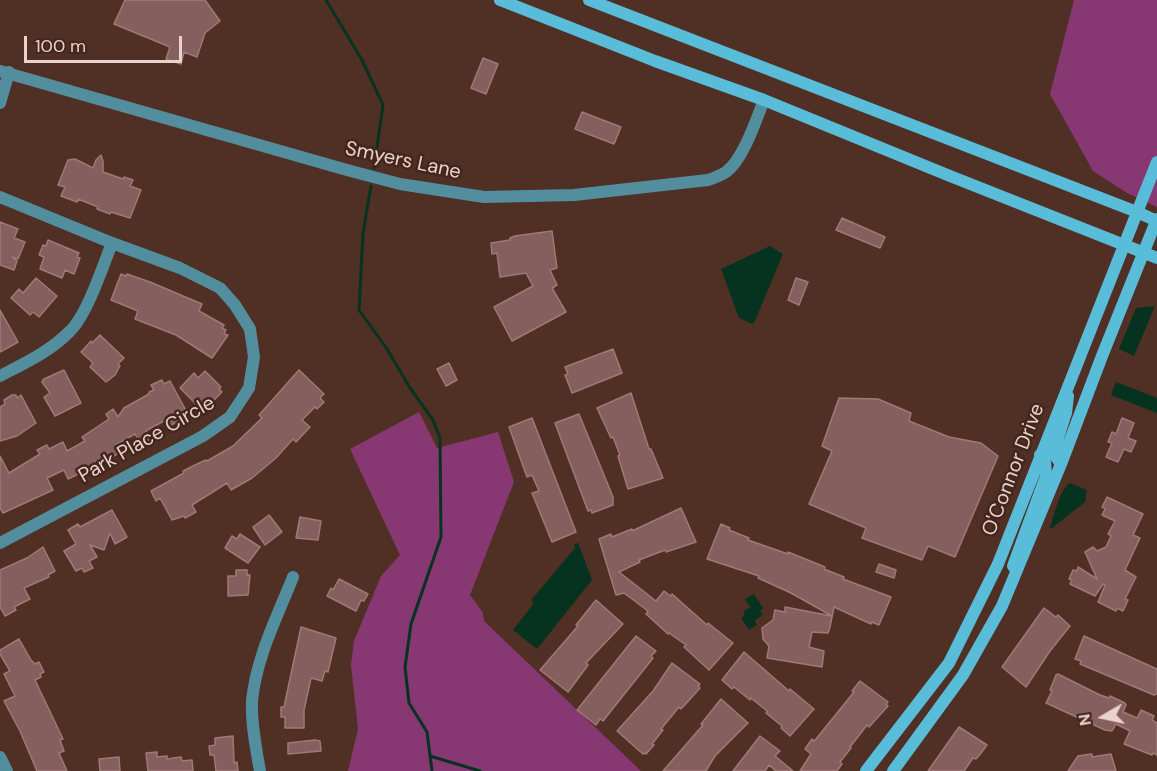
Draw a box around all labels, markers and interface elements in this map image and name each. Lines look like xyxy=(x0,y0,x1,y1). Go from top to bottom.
scale bar xyxy=(27,24,184,62)
text: 100 m xyxy=(35,34,86,58)
street label: Smyers Lane xyxy=(343,137,463,185)
street label: Park Place Circle xyxy=(75,391,219,489)
street label: O'Connor Drive xyxy=(978,400,1050,540)
north arrow xyxy=(1073,687,1133,747)
text: N xyxy=(1073,712,1096,727)

